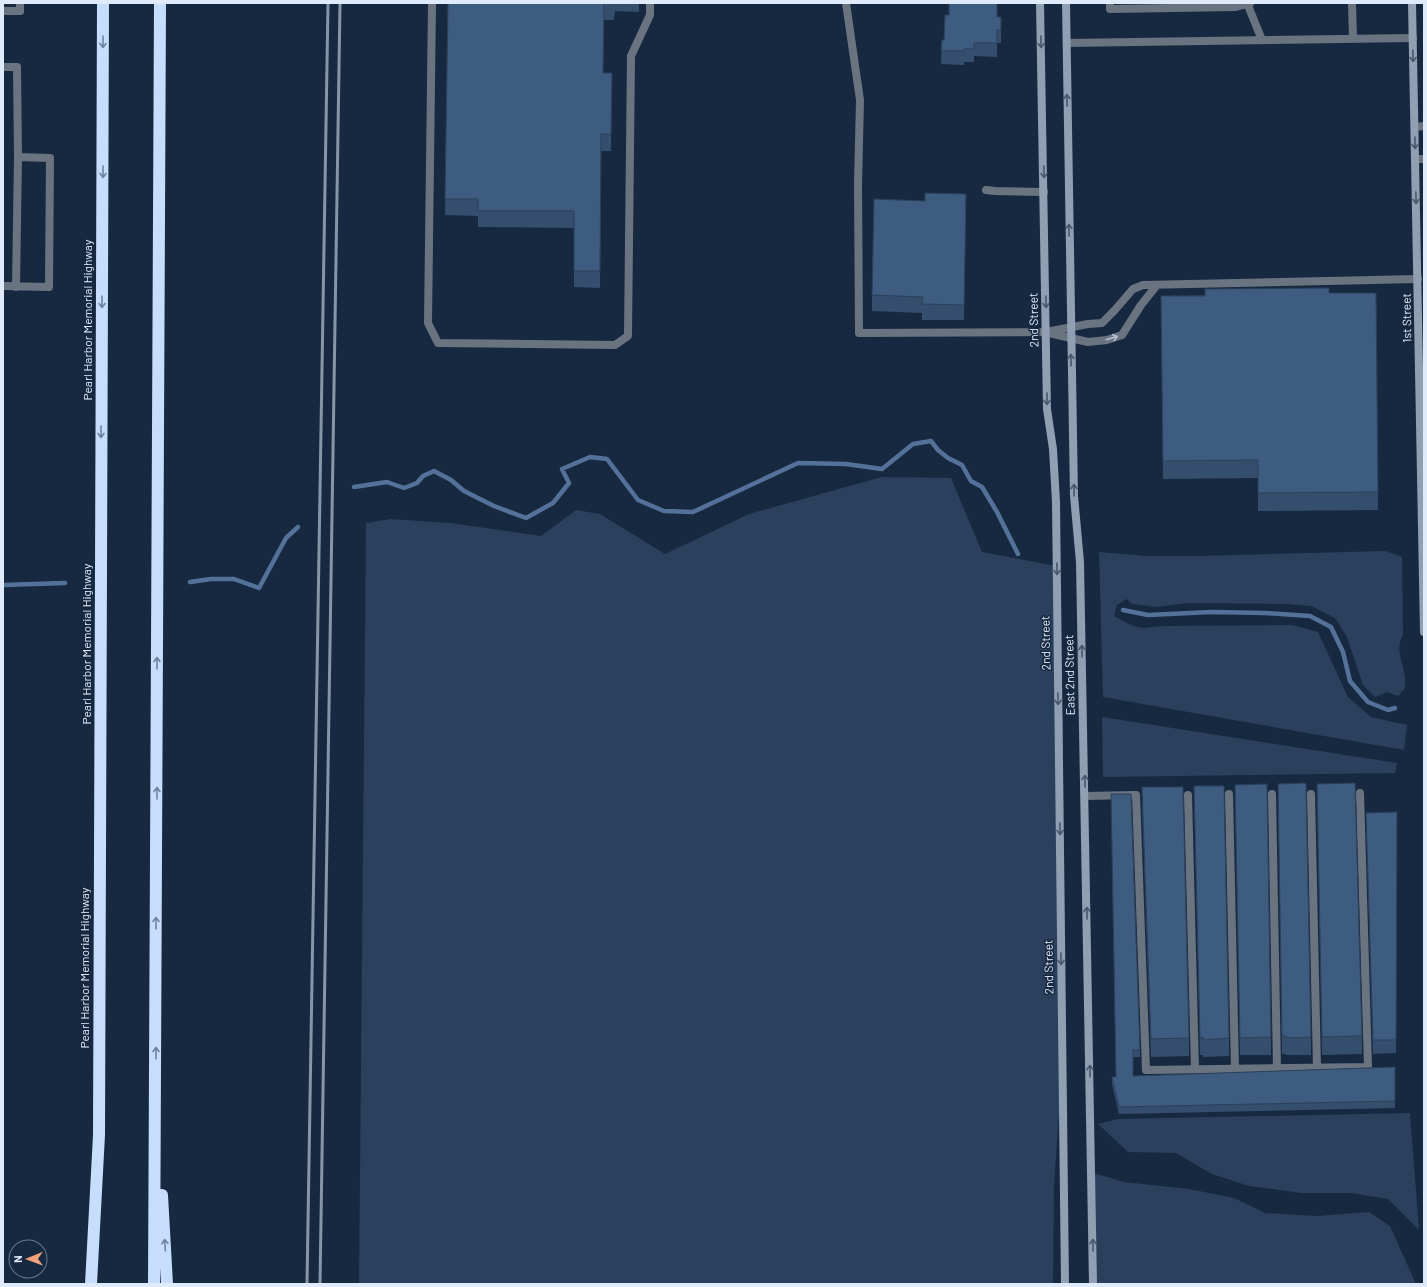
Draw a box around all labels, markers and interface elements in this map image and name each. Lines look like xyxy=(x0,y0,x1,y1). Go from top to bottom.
one-way arrow xyxy=(99,35,107,48)
one-way arrow xyxy=(1037,35,1045,48)
one-way arrow xyxy=(1409,49,1417,62)
one-way arrow xyxy=(1064,94,1071,107)
one-way arrow xyxy=(1411,136,1419,149)
one-way arrow xyxy=(99,165,106,178)
one-way arrow xyxy=(1040,165,1047,178)
one-way arrow xyxy=(1412,191,1420,204)
one-way arrow xyxy=(1065,224,1073,237)
street label: Pearl Harbor Memorial Highway xyxy=(80,239,94,400)
street label: 2nd Street xyxy=(1026,293,1040,347)
street label: 1st Street xyxy=(1399,293,1413,343)
one-way arrow xyxy=(98,295,106,308)
one-way arrow xyxy=(1042,295,1050,308)
one-way arrow xyxy=(1105,334,1117,342)
one-way arrow xyxy=(1068,354,1075,367)
one-way arrow xyxy=(1043,392,1051,405)
one-way arrow xyxy=(97,425,105,438)
one-way arrow xyxy=(1070,484,1078,497)
one-way arrow xyxy=(1053,562,1061,575)
street label: Pearl Harbor Memorial Highway xyxy=(79,563,93,724)
street label: 2nd Street xyxy=(1038,616,1052,670)
street label: East 2nd Street xyxy=(1061,635,1077,715)
one-way arrow xyxy=(1078,645,1086,658)
one-way arrow xyxy=(153,657,161,670)
one-way arrow xyxy=(1054,692,1062,705)
one-way arrow xyxy=(1081,775,1088,788)
one-way arrow xyxy=(153,787,161,800)
one-way arrow xyxy=(1056,822,1064,835)
street label: Pearl Harbor Memorial Highway xyxy=(77,887,91,1048)
one-way arrow xyxy=(1083,907,1091,920)
one-way arrow xyxy=(152,917,160,930)
street label: 2nd Street xyxy=(1041,940,1055,994)
one-way arrow xyxy=(1057,952,1065,965)
one-way arrow xyxy=(152,1047,160,1060)
one-way arrow xyxy=(1086,1065,1094,1078)
north arrow xyxy=(8,1239,48,1279)
one-way arrow xyxy=(161,1239,168,1252)
one-way arrow xyxy=(1089,1239,1097,1252)
text: N xyxy=(11,1255,24,1263)

